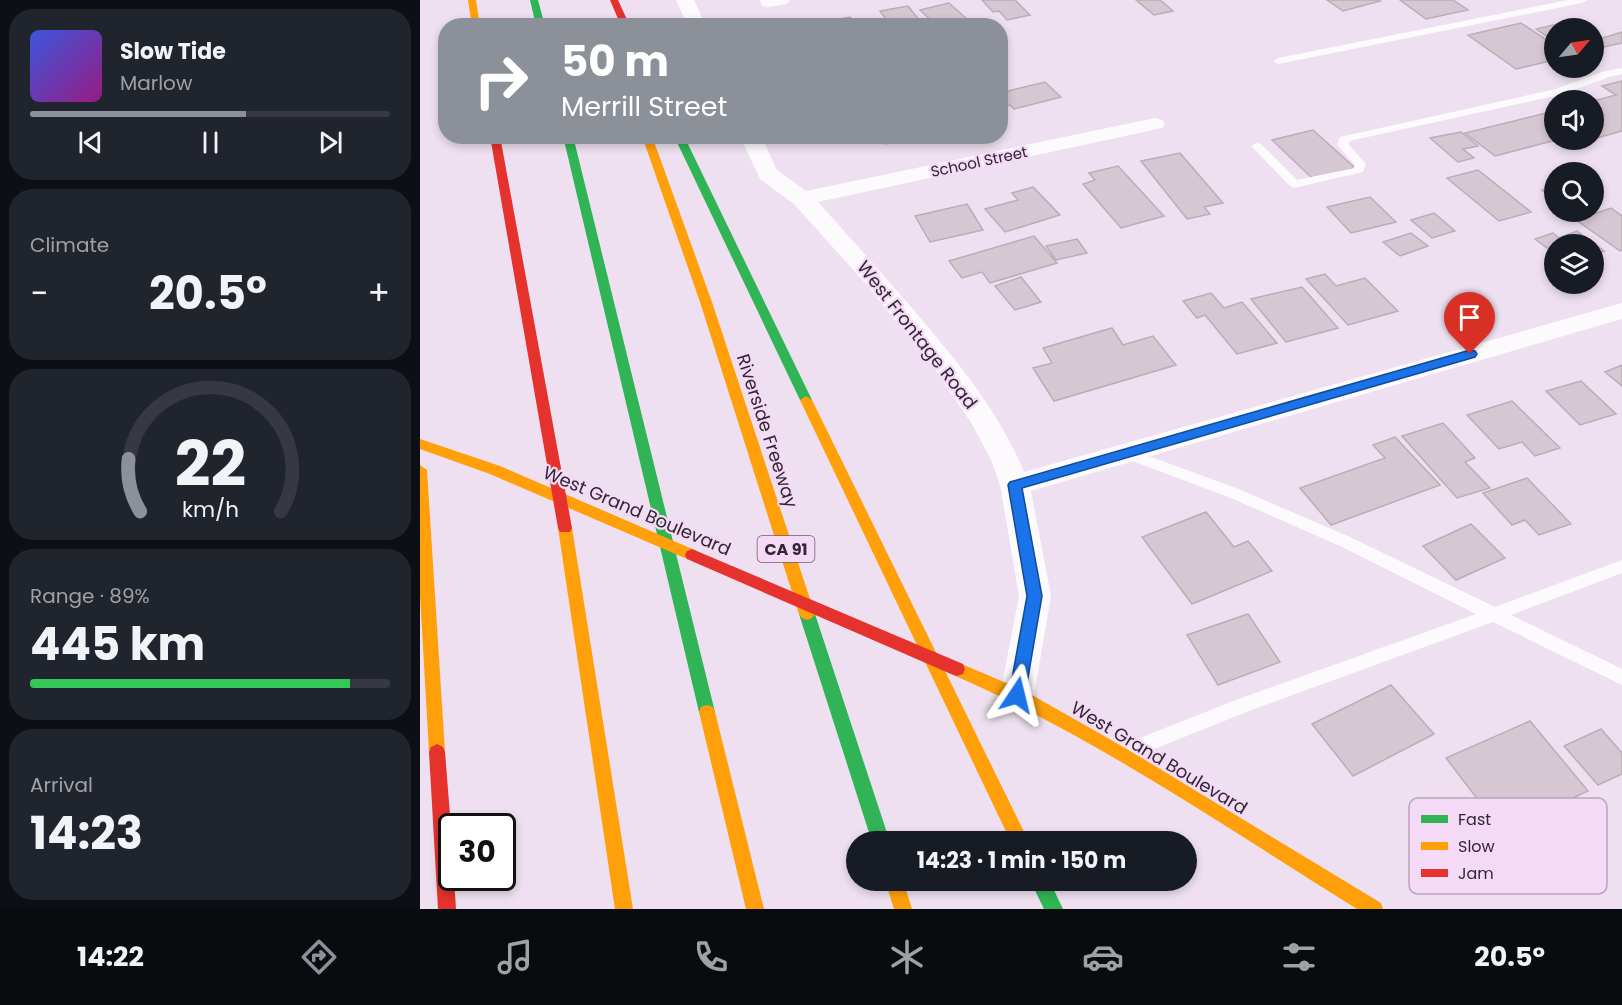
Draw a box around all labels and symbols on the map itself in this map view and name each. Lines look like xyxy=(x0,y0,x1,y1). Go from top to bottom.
north arrow xyxy=(1544,18,1604,78)
street label: School Street xyxy=(929,141,1029,182)
street label: West Frontage Road xyxy=(852,255,983,414)
pin xyxy=(1444,292,1495,354)
street label: Riverside Freeway xyxy=(731,351,804,511)
street label: West Grand Boulevard xyxy=(539,460,735,561)
road number: CA 91 xyxy=(758,536,814,562)
position arrow xyxy=(985,663,1049,727)
street label: West Grand Boulevard xyxy=(1066,695,1252,820)
legend xyxy=(1409,798,1607,894)
text: Fast xyxy=(1458,808,1491,831)
speed limit sign: 30 xyxy=(438,813,516,891)
text: Slow xyxy=(1458,835,1495,858)
text: Jam xyxy=(1458,862,1494,885)

